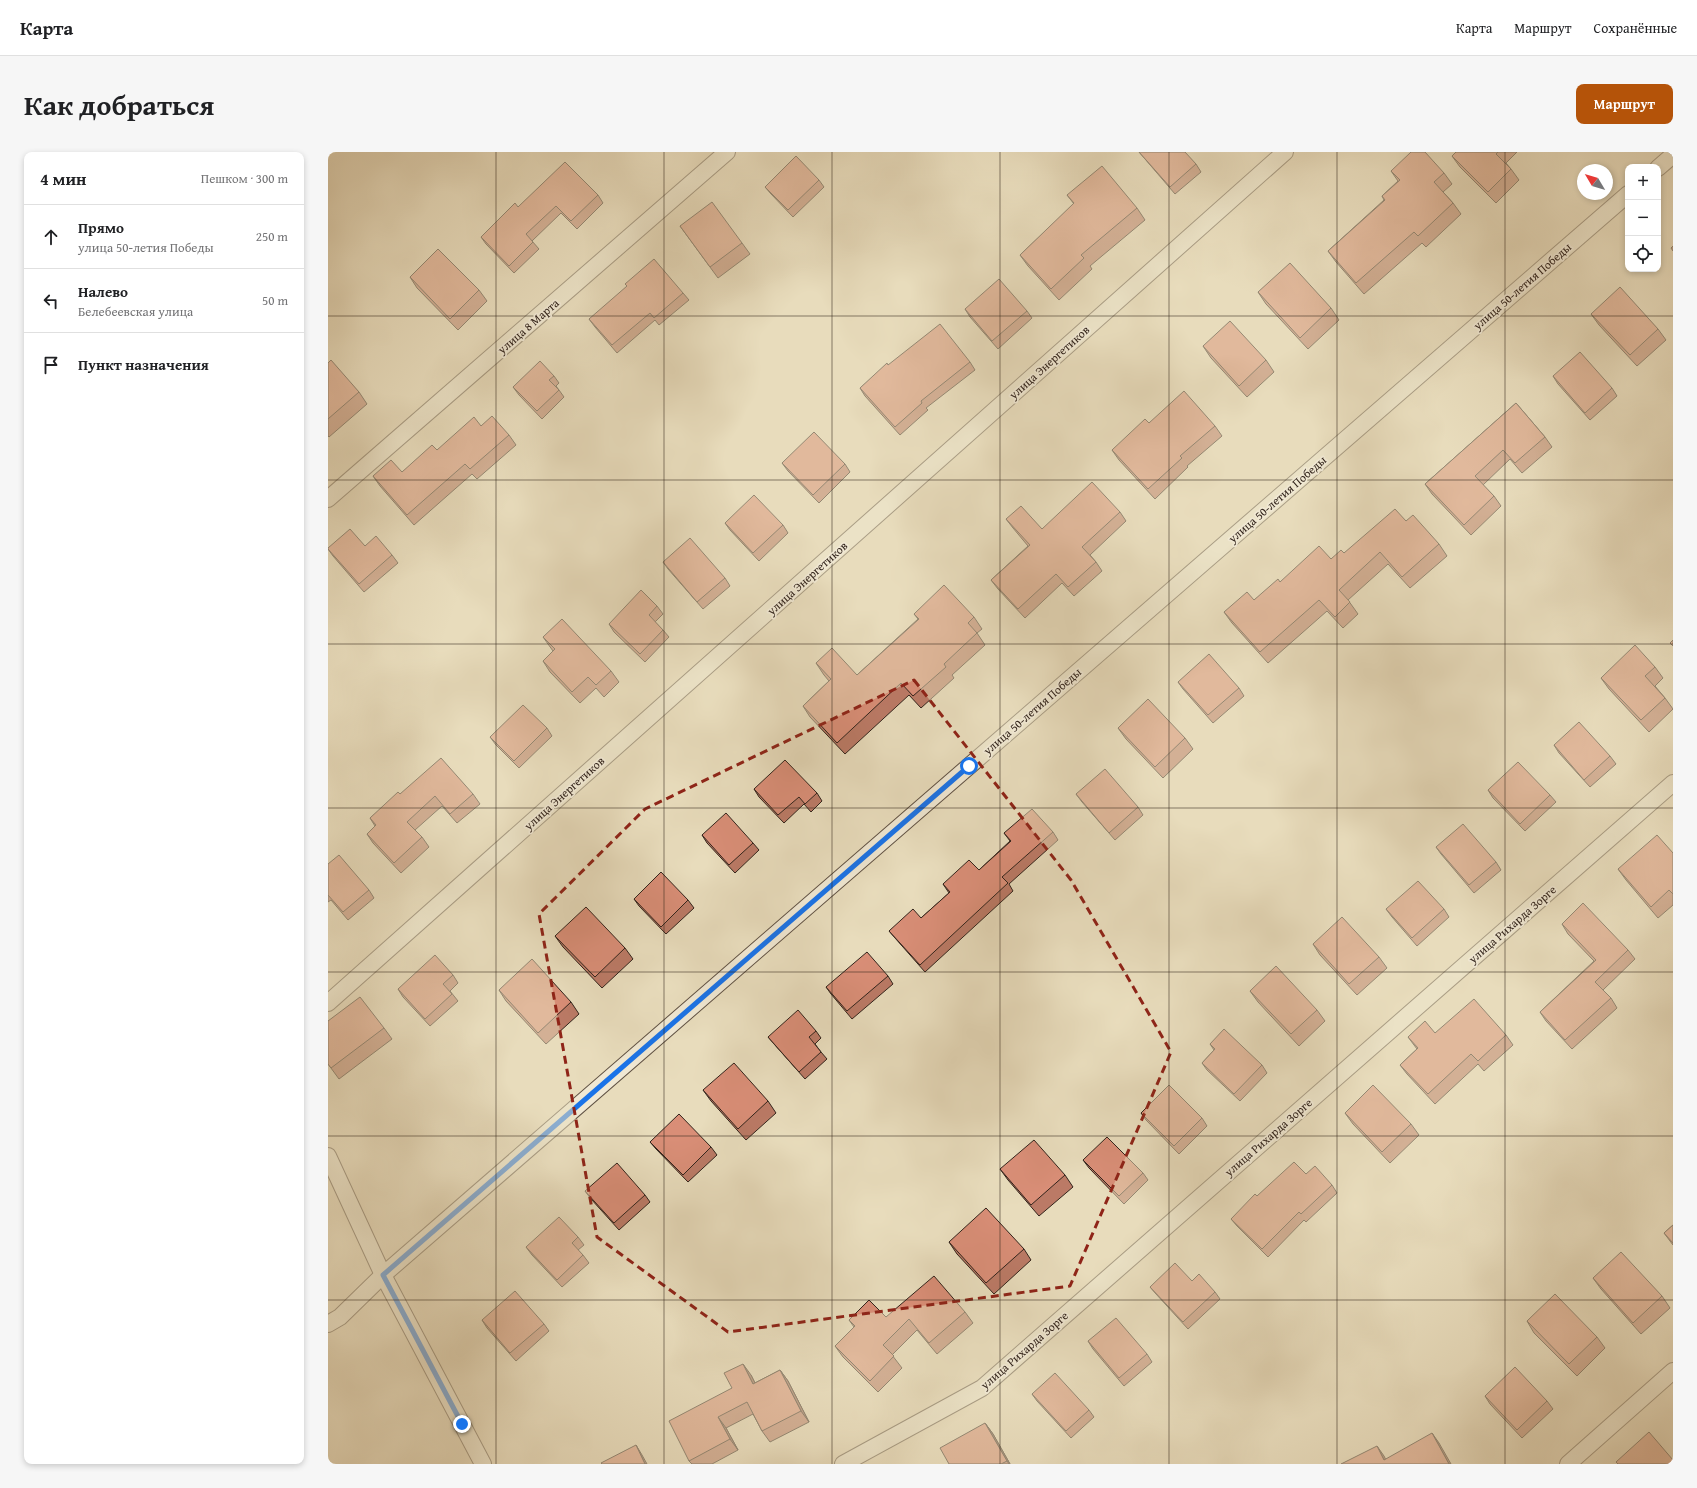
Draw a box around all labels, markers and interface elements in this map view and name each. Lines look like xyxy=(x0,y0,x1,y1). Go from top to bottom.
text: Карта xyxy=(20,14,73,42)
text: Карта xyxy=(1456,18,1492,38)
text: Маршрут xyxy=(1514,18,1572,38)
text: Сохранённые xyxy=(1594,18,1677,38)
text: Как добраться xyxy=(24,84,214,125)
button: Маршрут xyxy=(1576,84,1673,124)
north arrow xyxy=(1577,164,1613,200)
map controls xyxy=(1625,164,1661,272)
button: + xyxy=(1625,164,1661,200)
text: 4 мин xyxy=(40,166,86,191)
text: Пешком · 300 m xyxy=(201,169,288,188)
button: − xyxy=(1625,200,1661,236)
text: Прямо xyxy=(78,217,124,238)
icon: ahead xyxy=(40,226,62,248)
text: 250 m xyxy=(256,227,288,246)
button: locate xyxy=(1625,236,1661,272)
text: улица 50-летия Победы xyxy=(78,238,214,257)
street label: улица 50-летия Победы xyxy=(1468,238,1575,334)
text: Налево xyxy=(78,281,128,302)
icon: left xyxy=(40,290,62,312)
text: 50 m xyxy=(262,291,288,310)
street label: улица 8 Марта xyxy=(493,294,563,358)
text: Белебеевская улица xyxy=(78,302,193,321)
street label: улица Энергетиков xyxy=(1004,321,1093,403)
icon: arrive xyxy=(40,354,62,376)
text: Пункт назначения xyxy=(78,354,209,375)
street label: улица 50-летия Победы xyxy=(1223,451,1330,547)
street label: улица Энергетиков xyxy=(762,537,851,619)
street label: улица 50-летия Победы xyxy=(978,663,1085,759)
street label: улица Энергетиков xyxy=(519,752,608,834)
route start xyxy=(960,757,978,775)
street label: улица Рихарда Зорге xyxy=(1464,881,1560,968)
street label: улица Рихарда Зорге xyxy=(1220,1094,1316,1181)
street label: улица Рихарда Зорге xyxy=(976,1307,1072,1394)
route end xyxy=(453,1415,471,1433)

